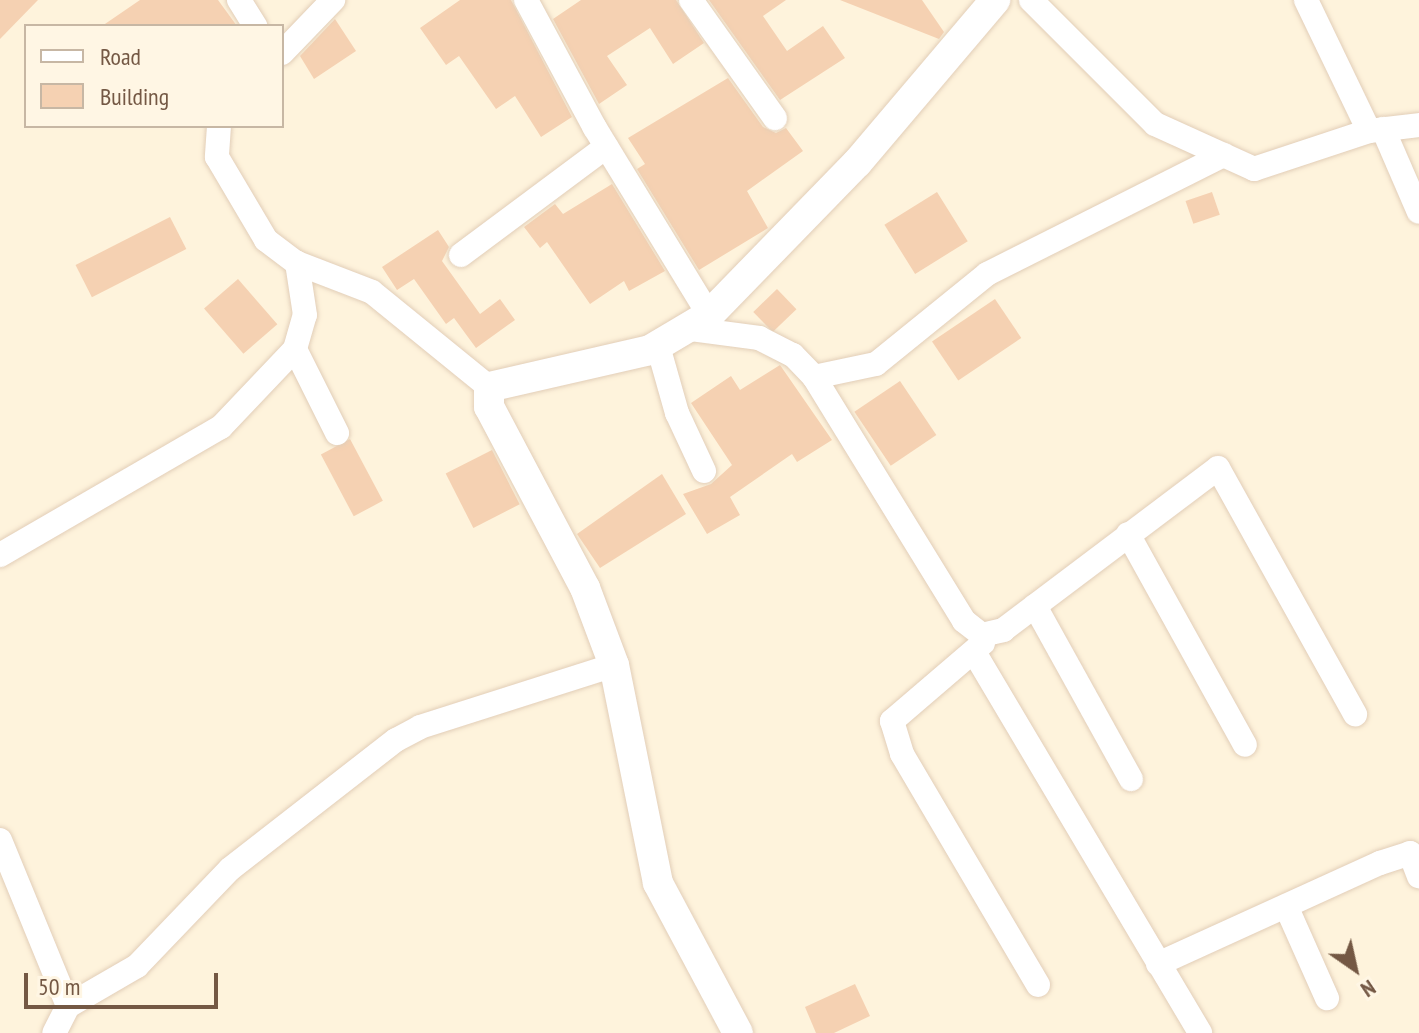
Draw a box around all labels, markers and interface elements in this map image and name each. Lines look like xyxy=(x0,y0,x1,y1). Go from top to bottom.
legend xyxy=(24,24,284,128)
text: Road xyxy=(100,41,141,72)
text: Building xyxy=(100,81,169,112)
north arrow xyxy=(1315,929,1395,1009)
scale bar xyxy=(28,957,222,1007)
text: 50 m xyxy=(38,971,80,1002)
text: N xyxy=(1356,974,1381,1004)

